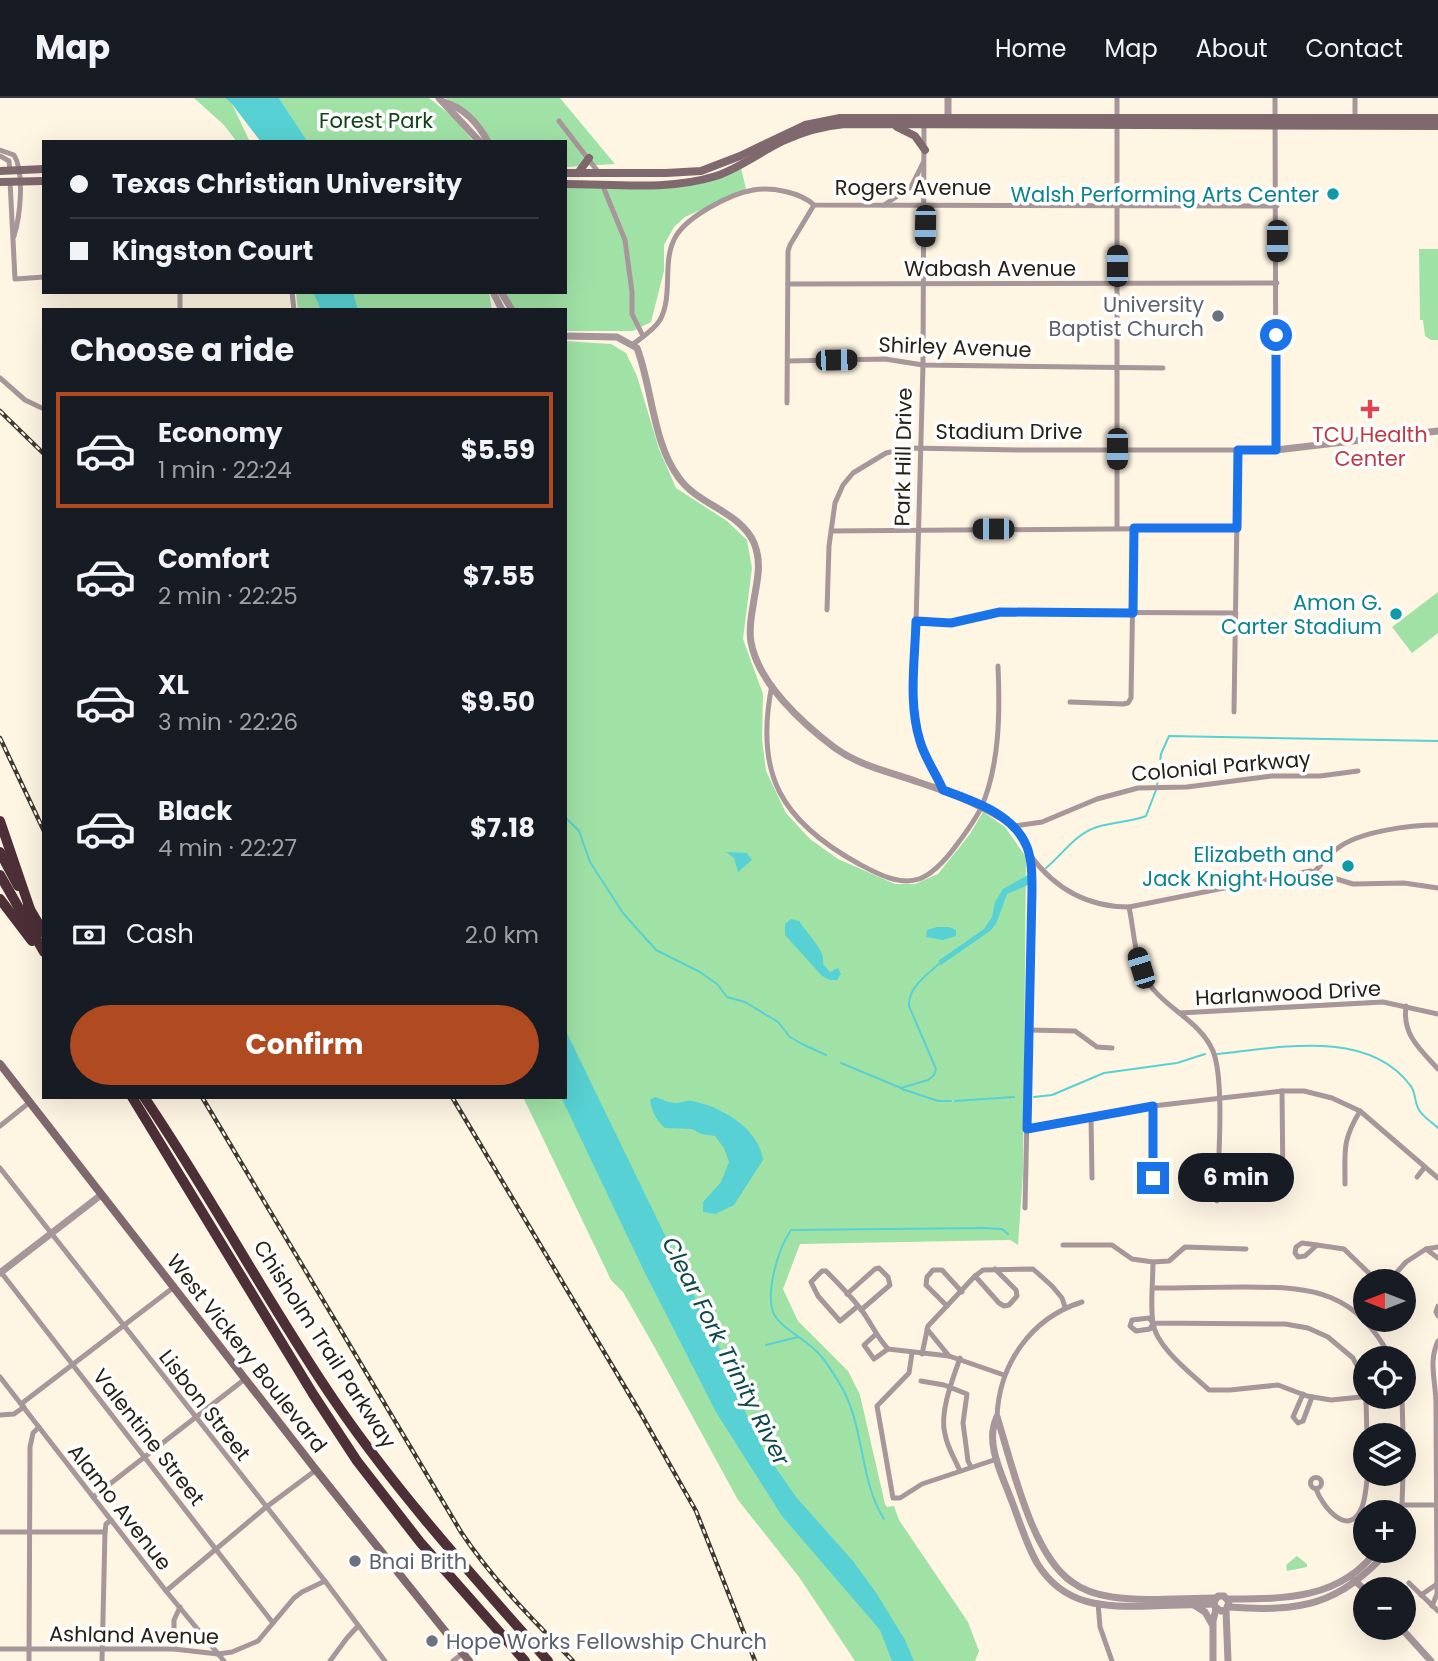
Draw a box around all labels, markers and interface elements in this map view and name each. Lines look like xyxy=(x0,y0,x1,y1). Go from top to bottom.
text: Map xyxy=(35,24,110,71)
text: Home xyxy=(995,32,1067,65)
text: Map xyxy=(1105,32,1158,65)
text: About xyxy=(1196,32,1267,65)
text: Contact xyxy=(1305,32,1403,65)
park label: Forest Park xyxy=(319,106,433,135)
text: Texas Christian University xyxy=(112,166,462,202)
street label: Rogers Avenue xyxy=(835,173,991,202)
place label: Walsh Performing Arts Center xyxy=(1011,180,1319,209)
marker: Walsh Performing Arts Center xyxy=(1325,186,1341,202)
car xyxy=(915,205,936,247)
car xyxy=(1267,220,1288,262)
text: Kingston Court xyxy=(112,233,313,269)
car xyxy=(1107,245,1128,287)
street label: Wabash Avenue xyxy=(904,254,1076,283)
place label: University Baptist Church xyxy=(1049,290,1204,343)
marker: University Baptist Church xyxy=(1210,308,1226,324)
route start xyxy=(1260,319,1292,351)
text: Choose a ride xyxy=(70,327,294,372)
street label: Shirley Avenue xyxy=(878,330,1032,364)
car xyxy=(815,349,858,371)
street label: Park Hill Drive xyxy=(887,387,919,527)
marker: TCU Health Center xyxy=(1360,399,1380,419)
text: Economy xyxy=(158,415,282,451)
street label: Stadium Drive xyxy=(936,417,1082,446)
icon: car xyxy=(74,419,137,482)
place label: TCU Health Center xyxy=(1312,420,1428,473)
car xyxy=(1107,428,1128,470)
text: $5.59 xyxy=(461,432,535,468)
text: 1 min · 22:24 xyxy=(158,454,292,486)
car xyxy=(973,519,1015,540)
text: Comfort xyxy=(158,541,270,577)
icon: car xyxy=(74,545,137,608)
text: $7.55 xyxy=(463,558,535,594)
text: 2 min · 22:25 xyxy=(158,580,298,612)
place label: Amon G. Carter Stadium xyxy=(1221,588,1382,641)
marker: Amon G. Carter Stadium xyxy=(1388,606,1404,622)
text: XL xyxy=(158,667,189,703)
icon: car xyxy=(74,671,137,734)
text: $9.50 xyxy=(461,684,535,720)
text: 3 min · 22:26 xyxy=(158,706,298,738)
street label: Colonial Parkway xyxy=(1130,744,1312,788)
text: Black xyxy=(158,793,232,829)
icon: car xyxy=(74,797,137,860)
text: $7.18 xyxy=(470,810,535,846)
text: 4 min · 22:27 xyxy=(158,832,297,864)
place label: Elizabeth and Jack Knight House xyxy=(1142,840,1334,893)
marker: Elizabeth and Jack Knight House xyxy=(1340,858,1356,874)
icon: cash xyxy=(70,916,108,954)
text: Cash xyxy=(126,916,194,952)
text: 2.0 km xyxy=(465,919,539,951)
car xyxy=(1125,945,1158,991)
street label: Harlanwood Drive xyxy=(1194,974,1382,1012)
button: Confirm xyxy=(70,1005,539,1085)
callout: 6 min xyxy=(1178,1154,1293,1202)
text: 6 min xyxy=(1203,1161,1269,1193)
route end xyxy=(1137,1162,1169,1194)
water label: Clear Fork Trinity River xyxy=(654,1231,798,1472)
street label: Chisholm Trail Parkway xyxy=(247,1234,403,1454)
street label: West Vickery Boulevard xyxy=(160,1248,334,1458)
north arrow xyxy=(1353,1269,1416,1332)
map controls xyxy=(1353,1269,1416,1640)
street label: Lisbon Street xyxy=(153,1344,257,1466)
button: locate xyxy=(1353,1346,1416,1409)
street label: Valentine Street xyxy=(86,1363,212,1511)
button: layers xyxy=(1353,1423,1416,1486)
street label: Alamo Avenue xyxy=(61,1438,179,1576)
button: + xyxy=(1353,1500,1416,1563)
place label: Bnai Brith xyxy=(369,1547,467,1576)
marker: Bnai Brith xyxy=(347,1553,363,1569)
button: − xyxy=(1353,1577,1416,1640)
street label: Ashland Avenue xyxy=(49,1619,219,1651)
place label: Hope Works Fellowship Church xyxy=(446,1627,767,1656)
marker: Hope Works Fellowship Church xyxy=(424,1633,440,1649)

